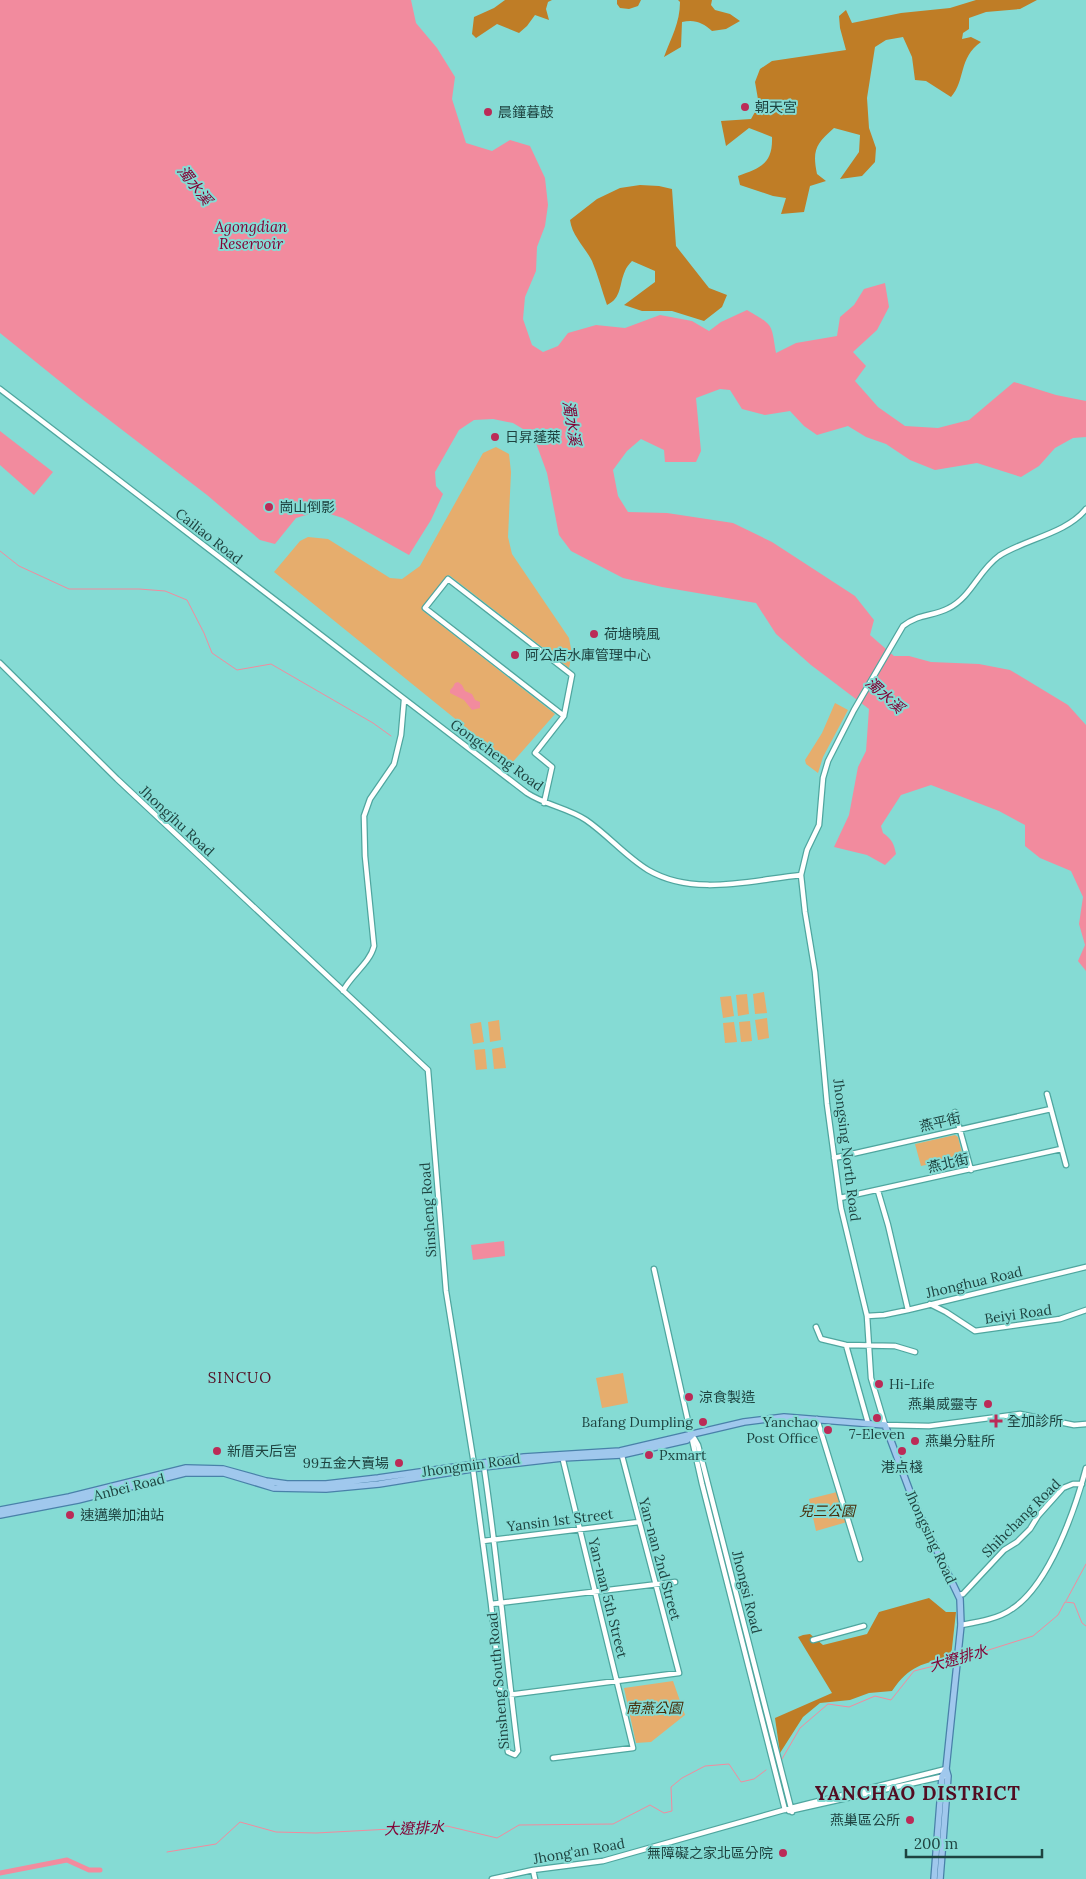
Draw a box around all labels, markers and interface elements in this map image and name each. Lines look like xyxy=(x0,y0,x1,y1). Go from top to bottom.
place label: 朝天宮 xyxy=(755,98,797,116)
marker: 朝天宮 xyxy=(739,101,751,113)
place label: 晨鐘暮鼓 xyxy=(498,103,554,121)
marker: 晨鐘暮鼓 xyxy=(482,106,494,118)
water label: 濁水溪 xyxy=(174,161,218,210)
water label: Agongdian Reservoir xyxy=(214,217,288,253)
water label: 濁水溪 xyxy=(559,399,585,449)
place label: 日昇蓬萊 xyxy=(505,428,561,446)
marker: 日昇蓬萊 xyxy=(489,431,501,443)
place label: 崗山倒影 xyxy=(279,498,335,516)
marker: 崗山倒影 xyxy=(263,501,275,513)
street label: Cailiao Road xyxy=(172,504,246,568)
place label: 荷塘曉風 xyxy=(604,625,660,643)
marker: 荷塘曉風 xyxy=(588,628,600,640)
place label: 阿公店水庫管理中心 xyxy=(525,646,651,664)
marker: 阿公店水庫管理中心 xyxy=(509,649,521,661)
water label: 濁水溪 xyxy=(862,673,910,718)
street label: Gongcheng Road xyxy=(447,715,547,795)
street label: Jhongjhu Road xyxy=(135,781,218,860)
street label: Jhongsing North Road xyxy=(829,1077,865,1222)
street label: 燕平街 xyxy=(918,1109,962,1135)
street label: 燕北街 xyxy=(926,1150,970,1176)
street label: Sinsheng Road xyxy=(416,1162,440,1258)
street label: Jhonghua Road xyxy=(923,1262,1024,1302)
street label: Beiyi Road xyxy=(983,1300,1053,1328)
district label: SINCUO xyxy=(208,1368,272,1387)
place label: Hi-Life xyxy=(889,1375,935,1393)
marker: Hi-Life xyxy=(873,1378,885,1390)
place label: 涼食製造 xyxy=(699,1388,756,1406)
marker: 涼食製造 xyxy=(683,1391,695,1403)
place label: 燕巢威靈寺 xyxy=(908,1395,978,1413)
marker: 燕巢威靈寺 xyxy=(982,1398,994,1410)
marker: 7-Eleven xyxy=(871,1412,883,1424)
place label: 全加診所 xyxy=(1007,1412,1063,1430)
place label: Bafang Dumpling xyxy=(582,1413,693,1431)
place label: Yanchao Post Office xyxy=(746,1413,818,1447)
marker: 全加診所 xyxy=(989,1414,1003,1428)
marker: Bafang Dumpling xyxy=(697,1416,709,1428)
marker: Yanchao Post Office xyxy=(822,1424,834,1436)
place label: 7-Eleven xyxy=(849,1425,905,1443)
place label: 燕巢分駐所 xyxy=(925,1432,995,1450)
marker: 燕巢分駐所 xyxy=(909,1435,921,1447)
place label: 新厝天后宮 xyxy=(227,1442,297,1460)
marker: 新厝天后宮 xyxy=(211,1445,223,1457)
marker: 港点棧 xyxy=(896,1445,908,1457)
place label: Pxmart xyxy=(659,1446,707,1464)
street label: Jhongmin Road xyxy=(420,1449,521,1481)
marker: Pxmart xyxy=(643,1449,655,1461)
place label: 99五金大賣場 xyxy=(303,1454,389,1472)
marker: 99五金大賣場 xyxy=(393,1457,405,1469)
place label: 港点棧 xyxy=(881,1458,923,1476)
street label: Anbei Road xyxy=(90,1469,167,1505)
street label: Shihchang Road xyxy=(978,1475,1064,1561)
street label: Jhongsing Road xyxy=(901,1487,960,1587)
street label: Yan-nan 2nd Street xyxy=(635,1495,685,1623)
park label: 兒三公園 xyxy=(799,1502,857,1520)
street label: Yansin 1st Street xyxy=(505,1504,615,1536)
place label: 速邁樂加油站 xyxy=(80,1506,164,1524)
marker: 速邁樂加油站 xyxy=(64,1509,76,1521)
street label: Yan-nan 5th Street xyxy=(584,1535,632,1661)
street label: Jhongsi Road xyxy=(728,1548,766,1635)
street label: Sinsheng South Road xyxy=(483,1612,513,1750)
water label: 大遼排水 xyxy=(927,1640,990,1675)
park label: 南燕公園 xyxy=(626,1699,684,1717)
district label: YANCHAO DISTRICT xyxy=(815,1781,1021,1805)
place label: 燕巢區公所 xyxy=(830,1811,900,1829)
marker: 燕巢區公所 xyxy=(904,1814,916,1826)
water label: 大遼排水 xyxy=(384,1817,445,1839)
scale bar xyxy=(906,1826,1042,1858)
street label: Jhong'an Road xyxy=(531,1834,626,1868)
text: 200 m xyxy=(914,1834,958,1853)
place label: 無障礙之家北區分院 xyxy=(647,1844,773,1862)
marker: 無障礙之家北區分院 xyxy=(777,1847,789,1859)

